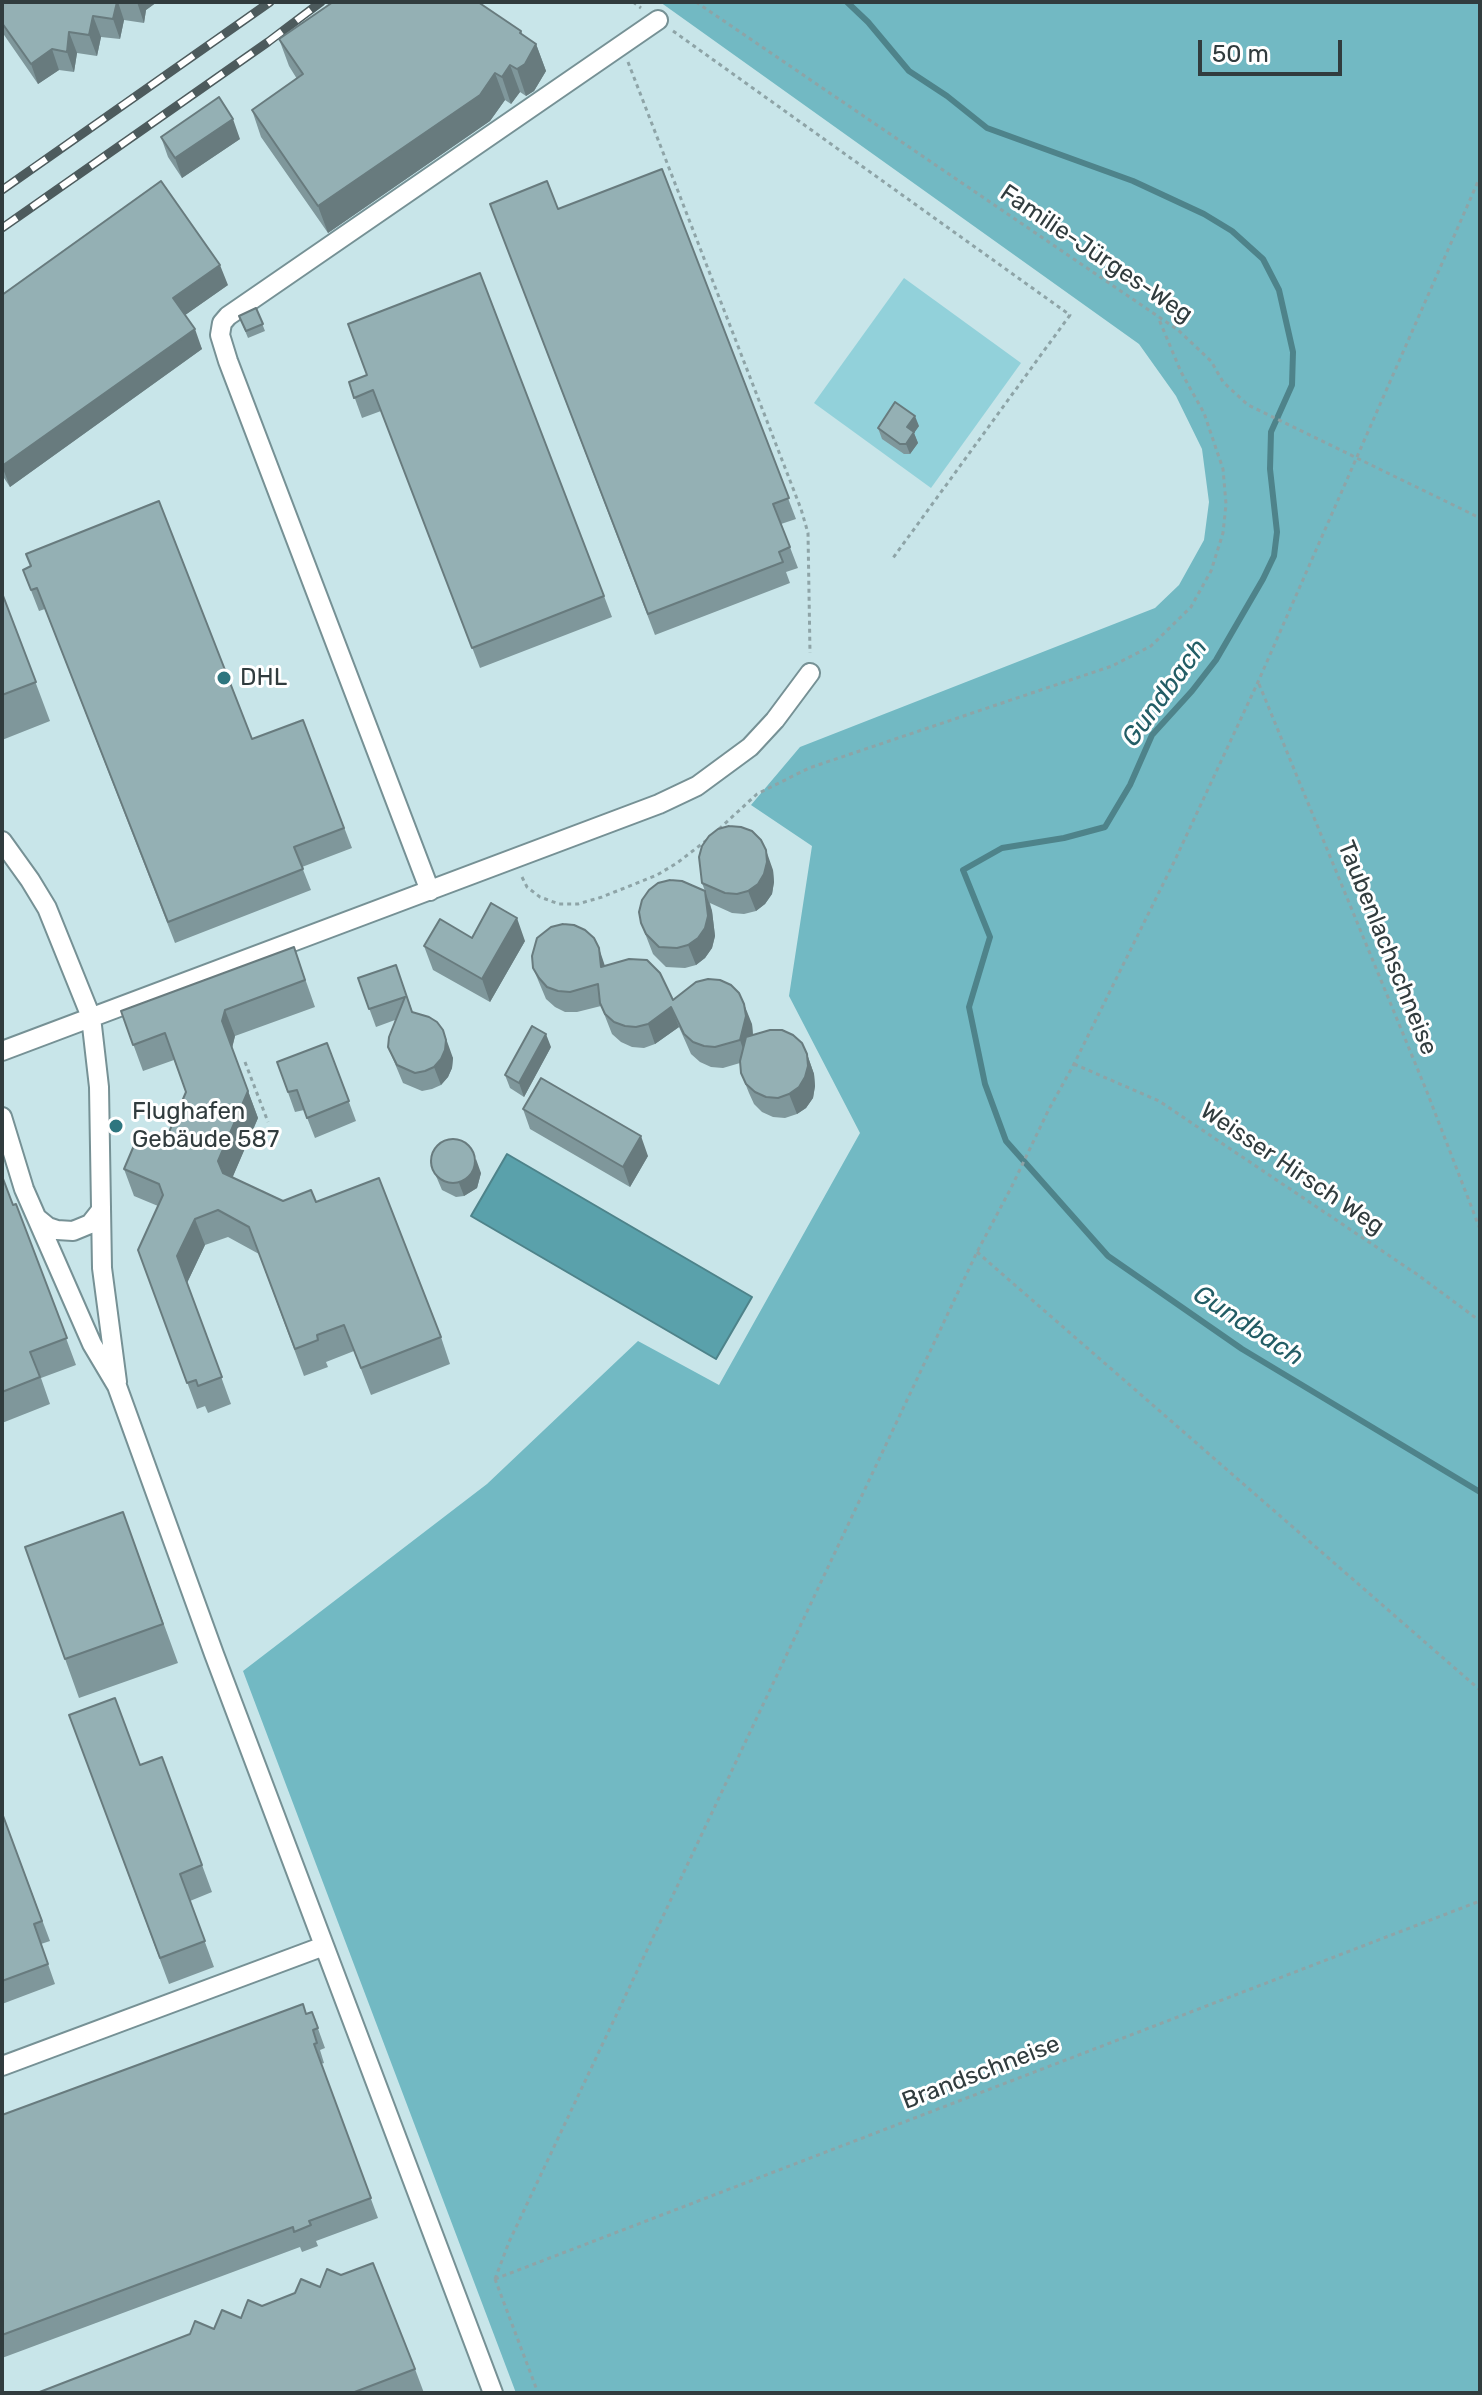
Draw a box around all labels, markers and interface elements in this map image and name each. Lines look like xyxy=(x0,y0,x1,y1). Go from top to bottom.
scale bar xyxy=(1202,24,1346,74)
text: 50 m xyxy=(1212,40,1269,68)
street label: Familie-Jürges-Weg xyxy=(994,179,1198,329)
water label: Gundbach xyxy=(1116,633,1214,753)
place label: DHL xyxy=(240,664,287,692)
marker: DHL xyxy=(215,669,233,687)
street label: Taubenlachschneise xyxy=(1331,837,1443,1059)
street label: Weisser Hirsch Weg xyxy=(1195,1097,1389,1241)
place label: Flughafen Gebäude 587 xyxy=(132,1098,279,1154)
marker: Flughafen Gebäude 587 xyxy=(107,1117,125,1135)
water label: Gundbach xyxy=(1187,1279,1309,1373)
street label: Brandschneise xyxy=(898,2030,1064,2116)

